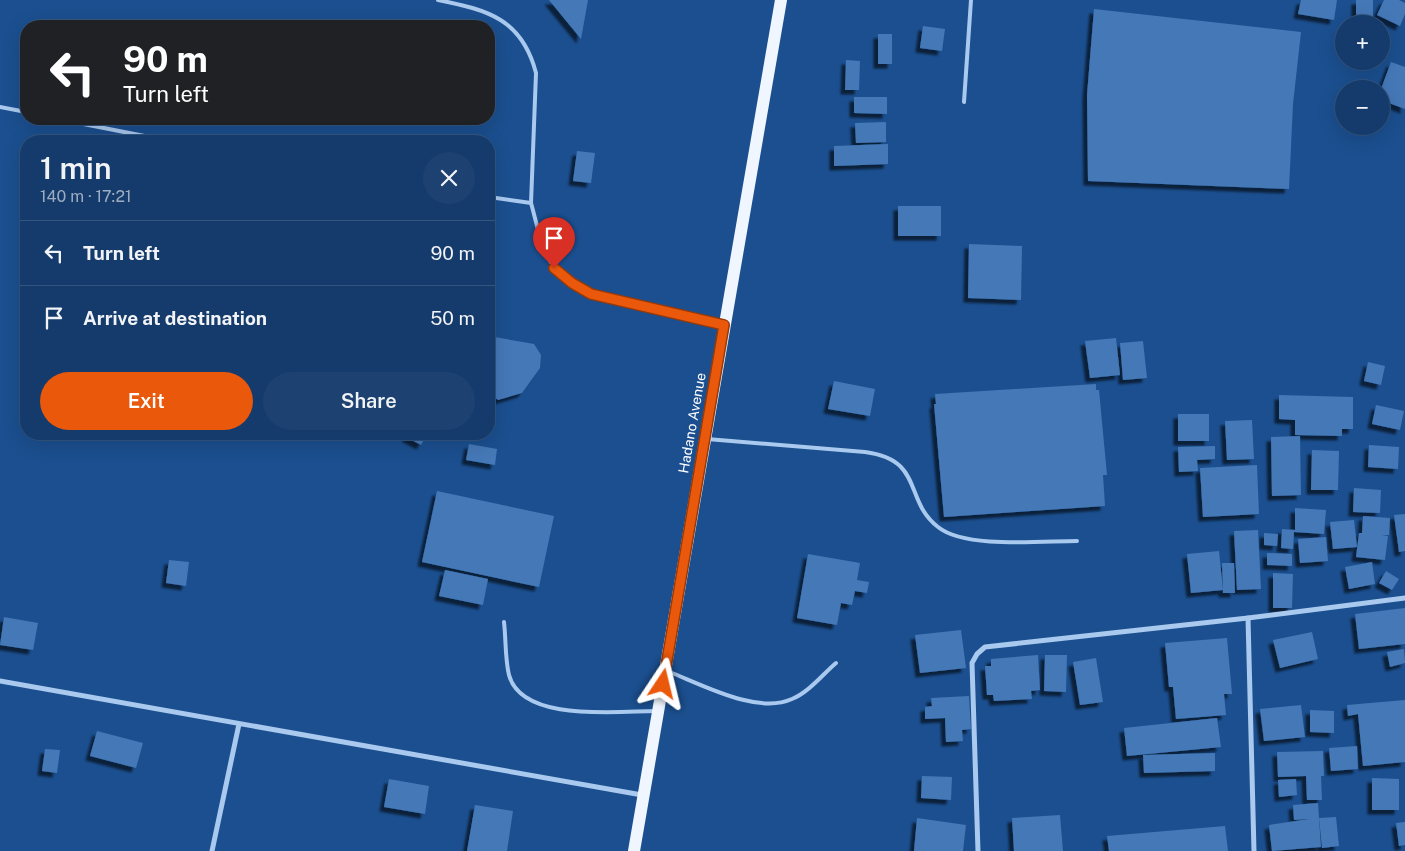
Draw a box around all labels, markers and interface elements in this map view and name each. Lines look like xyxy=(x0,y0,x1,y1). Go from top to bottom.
map controls xyxy=(1335,15,1390,135)
button: + xyxy=(1335,15,1390,70)
text: 90 m xyxy=(123,39,208,80)
icon: left xyxy=(40,40,105,105)
button: − xyxy=(1335,80,1390,135)
text: Turn left xyxy=(123,81,209,107)
text: 1 min xyxy=(40,150,111,186)
button: close xyxy=(423,152,475,204)
text: 140 m · 17:21 xyxy=(40,187,132,206)
pin xyxy=(533,217,575,268)
icon: arrive xyxy=(540,224,568,252)
icon: left xyxy=(40,239,68,267)
text: Turn left xyxy=(83,242,160,264)
text: 90 m xyxy=(431,242,475,264)
icon: arrive xyxy=(40,304,68,332)
text: Arrive at destination xyxy=(83,307,267,329)
text: 50 m xyxy=(430,307,475,329)
street label: Hadano Avenue xyxy=(675,371,709,475)
button: Exit xyxy=(40,372,253,430)
button: Share xyxy=(263,372,475,430)
position arrow xyxy=(636,657,688,709)

